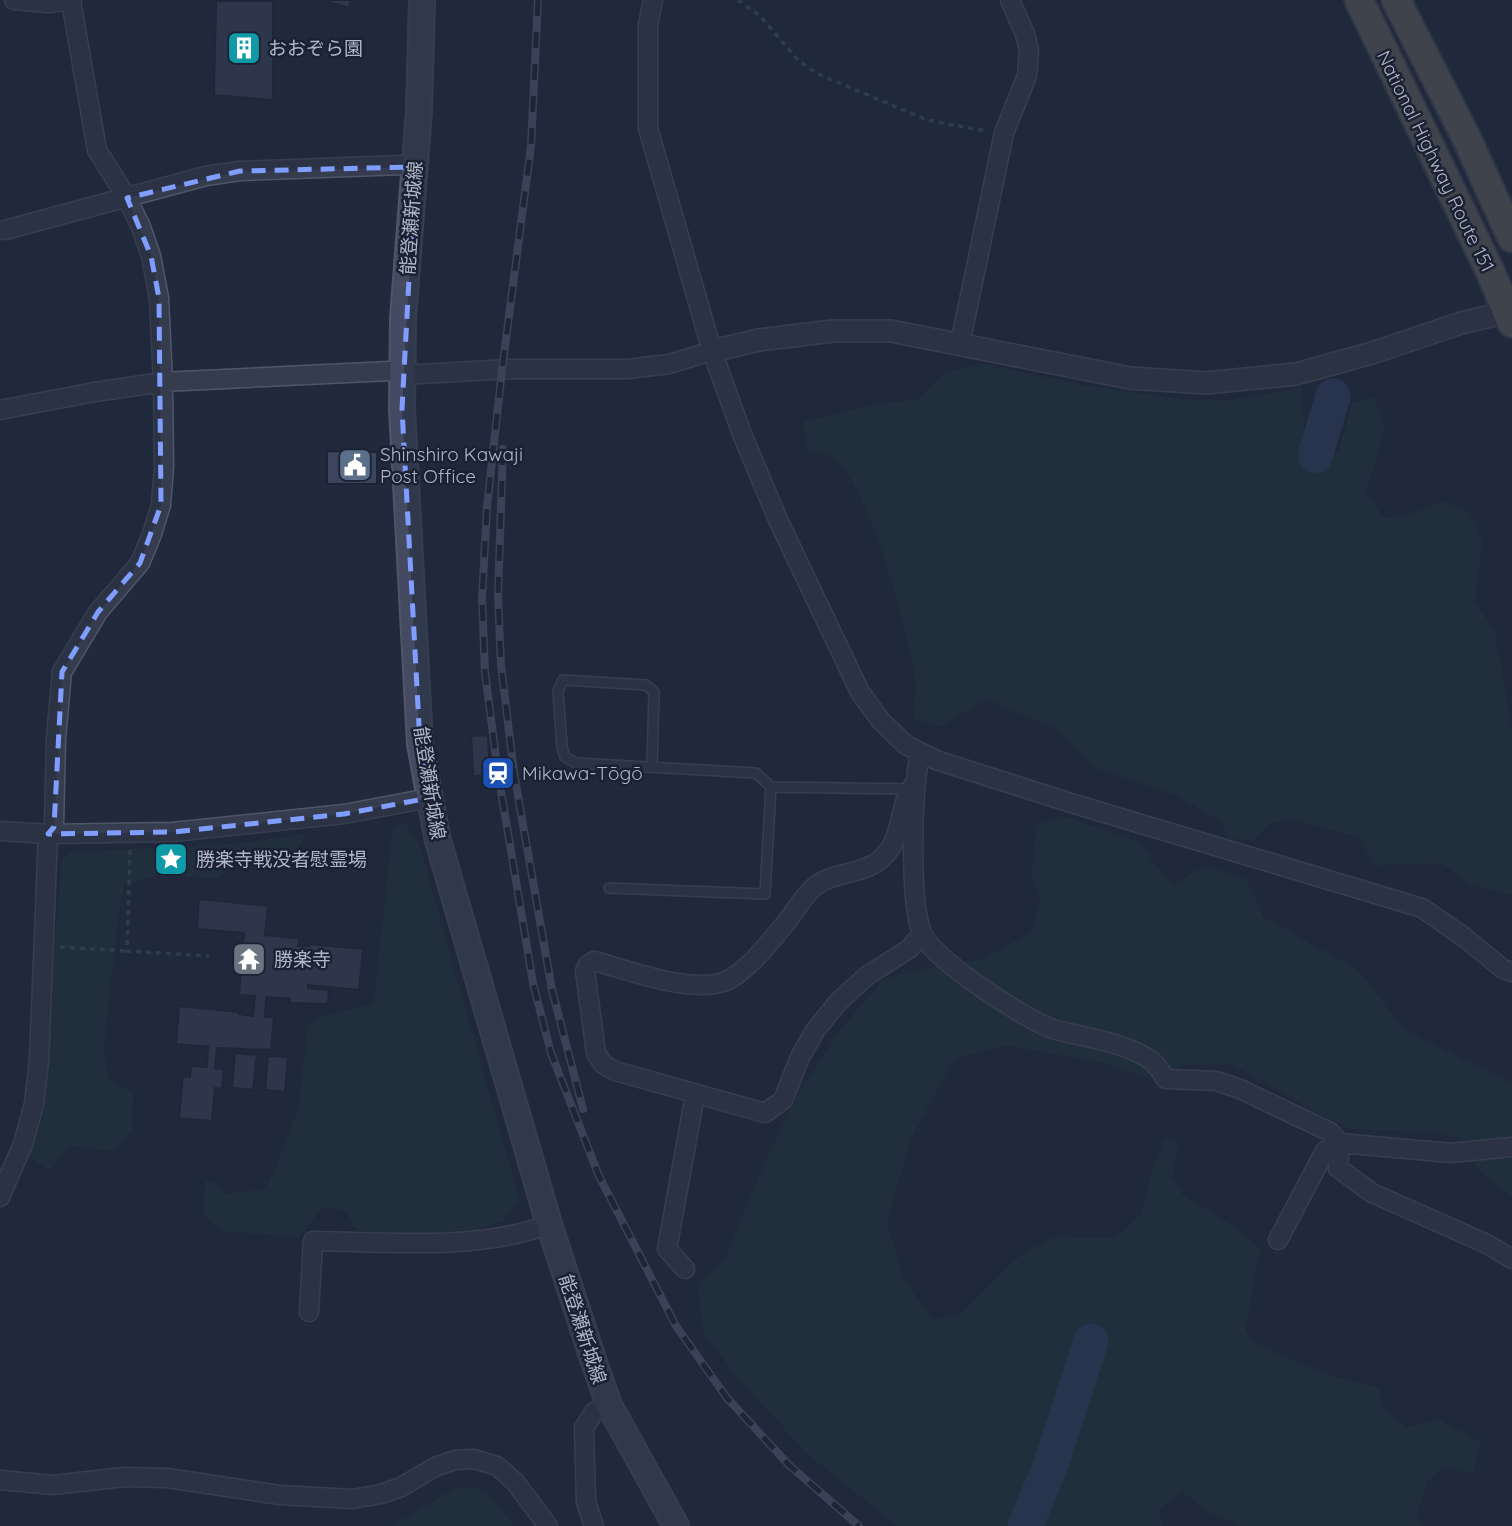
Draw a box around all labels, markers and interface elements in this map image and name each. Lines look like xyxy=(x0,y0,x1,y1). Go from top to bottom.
building icon: おおぞら園 xyxy=(225,29,263,67)
place label: おおぞら園 xyxy=(268,36,363,60)
street label: National Highway Route 151 xyxy=(1372,46,1500,276)
street label: 能登瀬新城線 xyxy=(395,160,427,276)
place label: Shinshiro Kawaji Post Office xyxy=(380,442,523,488)
public building icon: Shinshiro Kawaji Post Office xyxy=(336,446,374,484)
street label: 能登瀬新城線 xyxy=(409,725,451,841)
station icon: Mikawa-Tōgō xyxy=(479,754,517,792)
place label: Mikawa-Tōgō xyxy=(522,761,643,785)
place icon: 勝楽寺戦没者慰霊場 xyxy=(152,840,190,878)
place label: 勝楽寺戦没者慰霊場 xyxy=(196,847,367,871)
temple icon: 勝楽寺 xyxy=(230,940,268,978)
place label: 勝楽寺 xyxy=(274,947,331,971)
street label: 能登瀬新城線 xyxy=(554,1271,612,1387)

